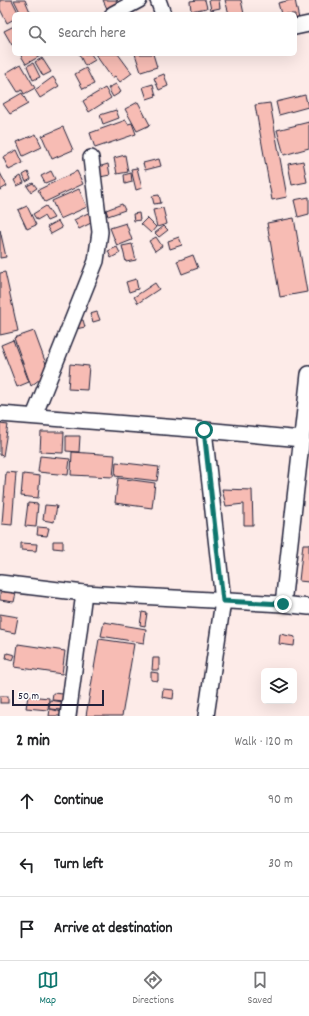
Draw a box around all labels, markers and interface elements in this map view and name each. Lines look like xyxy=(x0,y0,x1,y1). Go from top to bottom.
search box xyxy=(12,12,297,56)
icon: search xyxy=(26,23,48,45)
text: Search here xyxy=(58,23,126,45)
route start xyxy=(195,421,213,439)
route end xyxy=(274,595,292,613)
map controls xyxy=(261,668,297,704)
button: layers xyxy=(261,668,297,704)
scale bar xyxy=(12,688,104,707)
text: 50 m xyxy=(18,689,39,705)
text: 2 min xyxy=(16,730,50,754)
text: Walk · 120 m xyxy=(235,733,293,752)
icon: ahead xyxy=(16,790,38,812)
text: Continue xyxy=(54,790,103,812)
text: 90 m xyxy=(268,791,293,810)
icon: left xyxy=(16,854,38,876)
text: Turn left xyxy=(54,854,103,876)
text: 30 m xyxy=(268,855,293,874)
icon: arrive xyxy=(16,918,38,940)
text: Arrive at destination xyxy=(54,918,172,940)
tab: Map xyxy=(37,969,59,1009)
tab: Directions xyxy=(132,969,174,1009)
tab: Saved xyxy=(248,969,272,1009)

